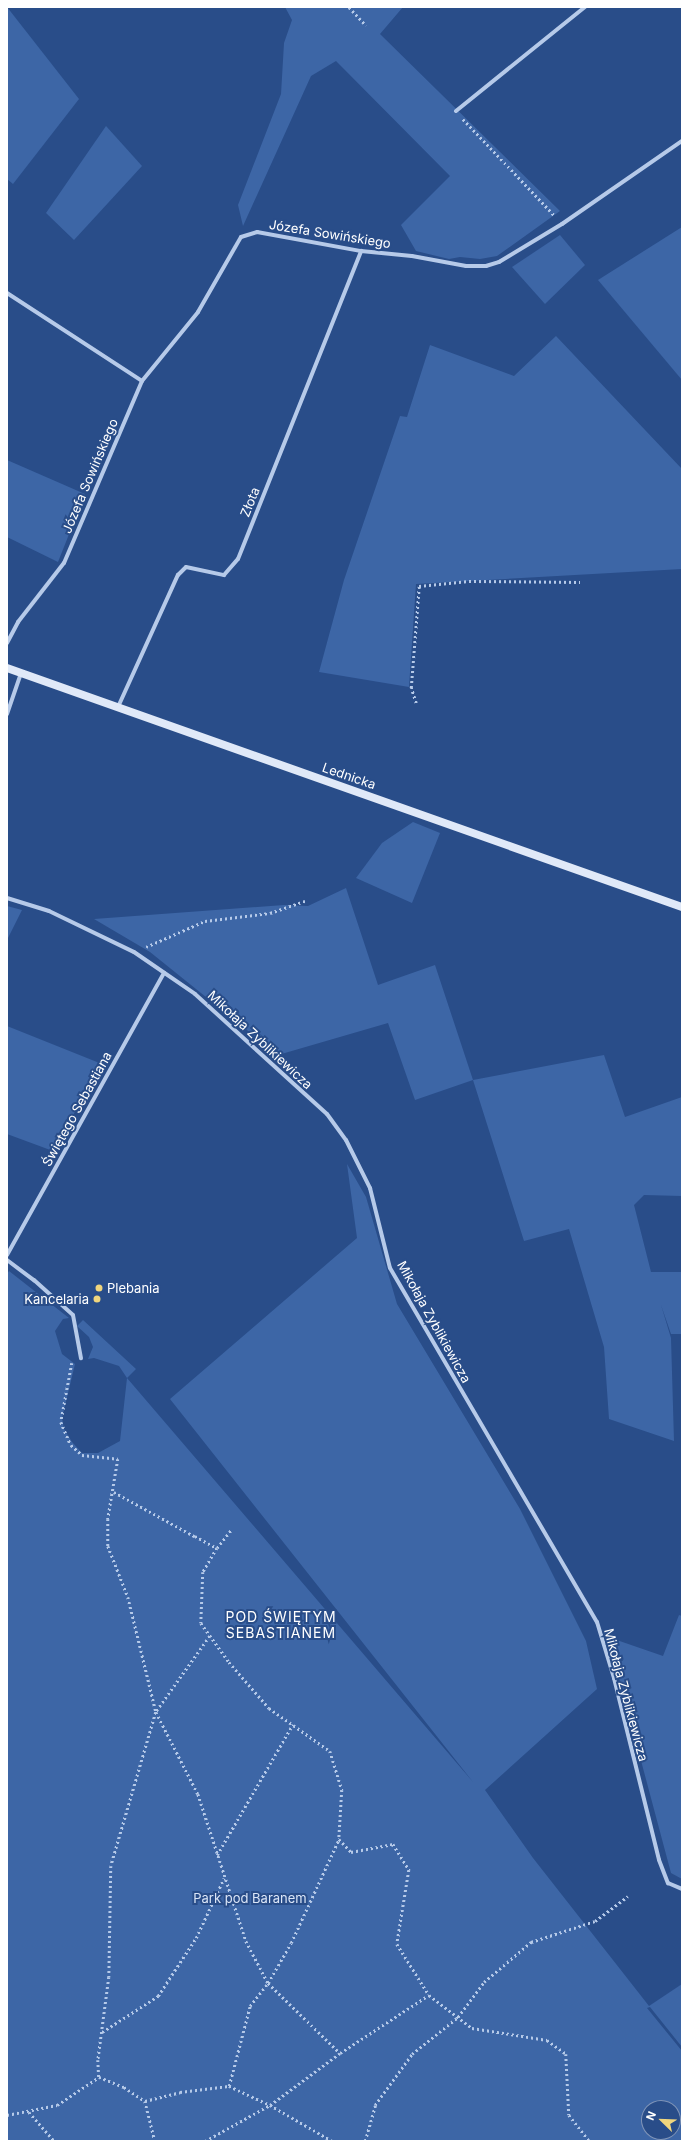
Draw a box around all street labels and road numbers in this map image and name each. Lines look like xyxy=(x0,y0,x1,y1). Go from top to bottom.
street label: Józefa Sowińskiego xyxy=(268,217,392,251)
street label: Józefa Sowińskiego xyxy=(59,416,121,536)
street label: Złota xyxy=(237,485,263,519)
street label: Lednicka xyxy=(320,760,378,792)
street label: Mikołaja Zyblikiewicza xyxy=(205,988,315,1092)
street label: Świętego Sebastiana xyxy=(39,1049,115,1169)
street label: Mikołaja Zyblikiewicza xyxy=(394,1258,474,1386)
street label: Mikołaja Zyblikiewicza xyxy=(601,1627,651,1763)

